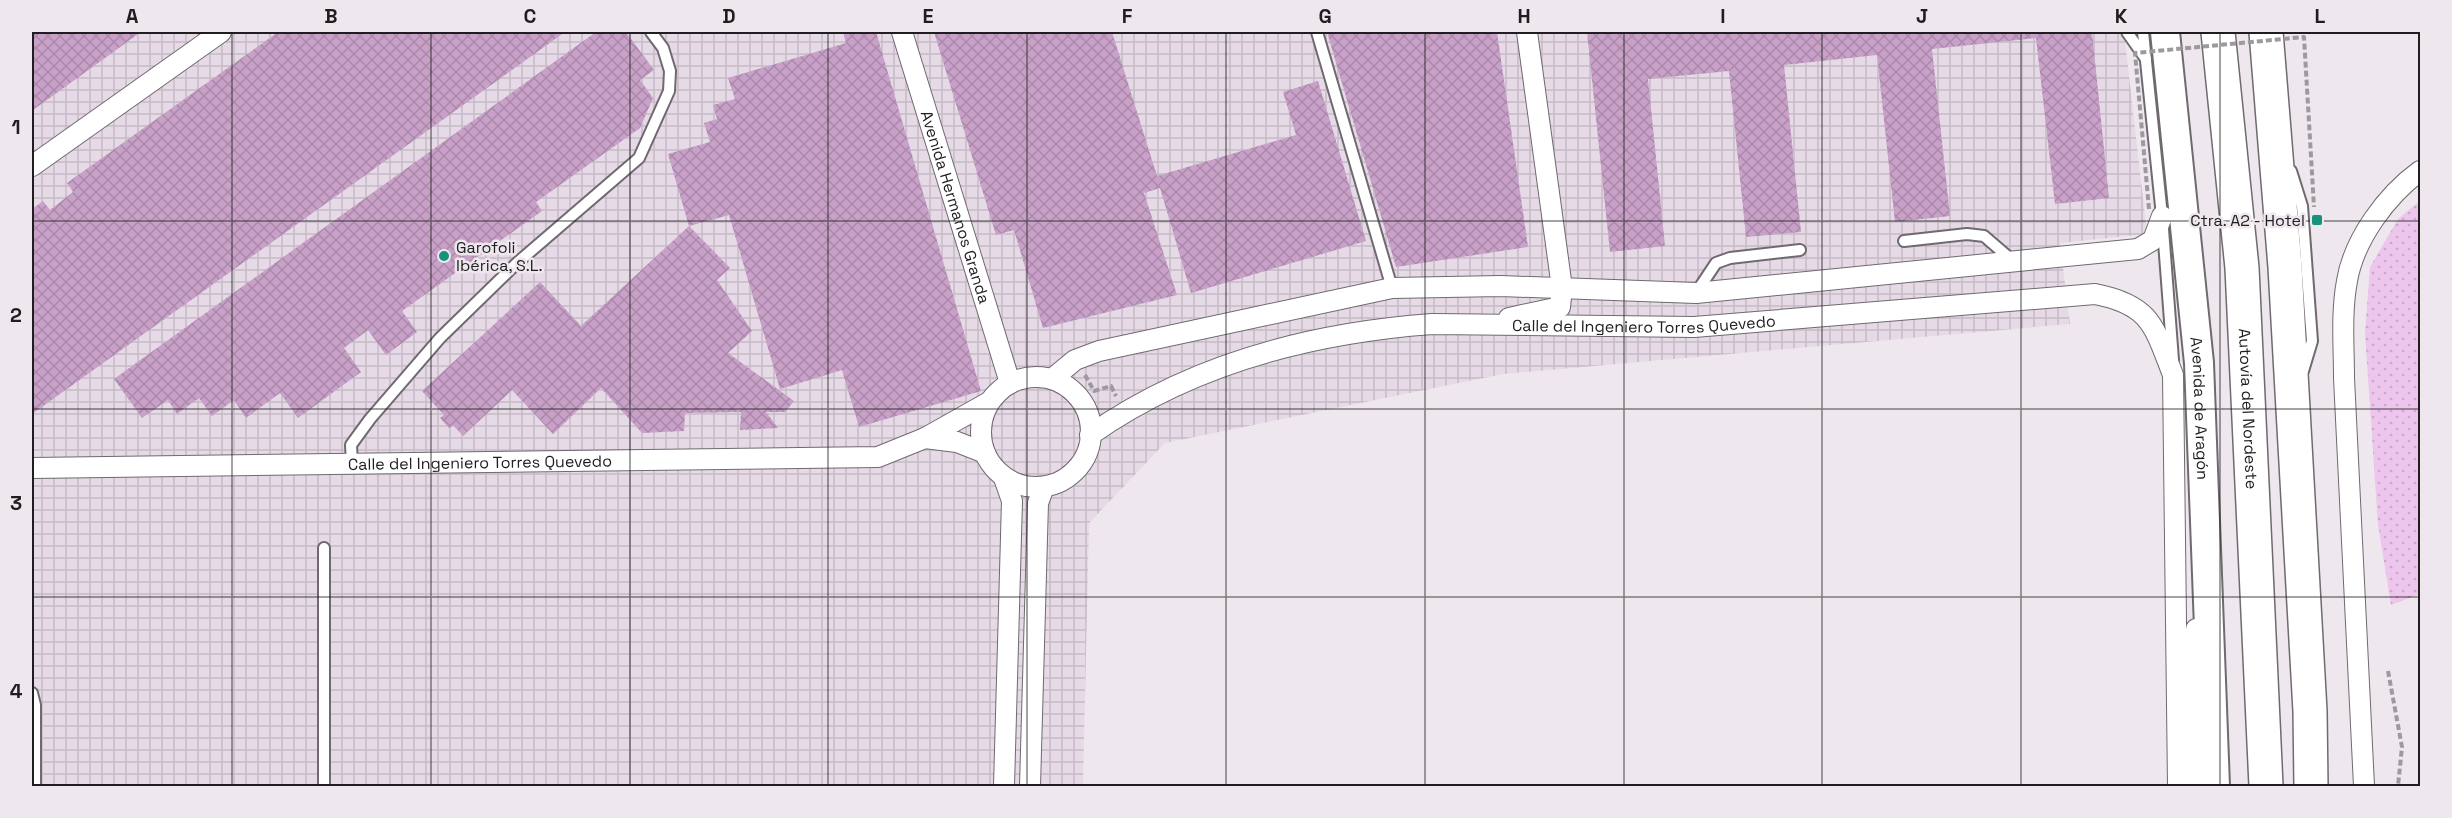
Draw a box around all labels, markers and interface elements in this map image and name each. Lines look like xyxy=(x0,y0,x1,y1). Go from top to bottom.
text: A xyxy=(126,3,139,29)
text: B xyxy=(324,3,338,29)
text: C xyxy=(524,3,537,29)
text: D xyxy=(722,3,736,29)
text: E xyxy=(922,3,934,29)
text: F xyxy=(1122,3,1133,29)
text: G xyxy=(1318,3,1332,29)
text: H xyxy=(1517,3,1531,29)
text: I xyxy=(1720,3,1726,29)
text: J xyxy=(1916,3,1928,29)
text: K xyxy=(2115,3,2128,29)
text: L xyxy=(2315,3,2326,29)
street label: Avenida Hermanos Granda xyxy=(916,108,995,306)
text: 1 xyxy=(11,114,21,140)
place label: Ctra. A2 - Hotel xyxy=(2190,210,2305,231)
marker: Ctra. A2 - Hotel xyxy=(2310,213,2324,227)
place label: Garofoli Ibérica, S.L. xyxy=(456,237,543,276)
marker: Garofoli Ibérica, S.L. xyxy=(437,249,451,263)
text: 2 xyxy=(10,302,22,328)
street label: Calle del Ingeniero Torres Quevedo xyxy=(1512,310,1777,338)
street label: Autovía del Nordeste xyxy=(2234,328,2263,490)
street label: Avenida de Aragón xyxy=(2186,336,2214,480)
street label: Calle del Ingeniero Torres Quevedo xyxy=(348,450,612,474)
text: 3 xyxy=(10,490,22,516)
text: 4 xyxy=(10,678,23,704)

